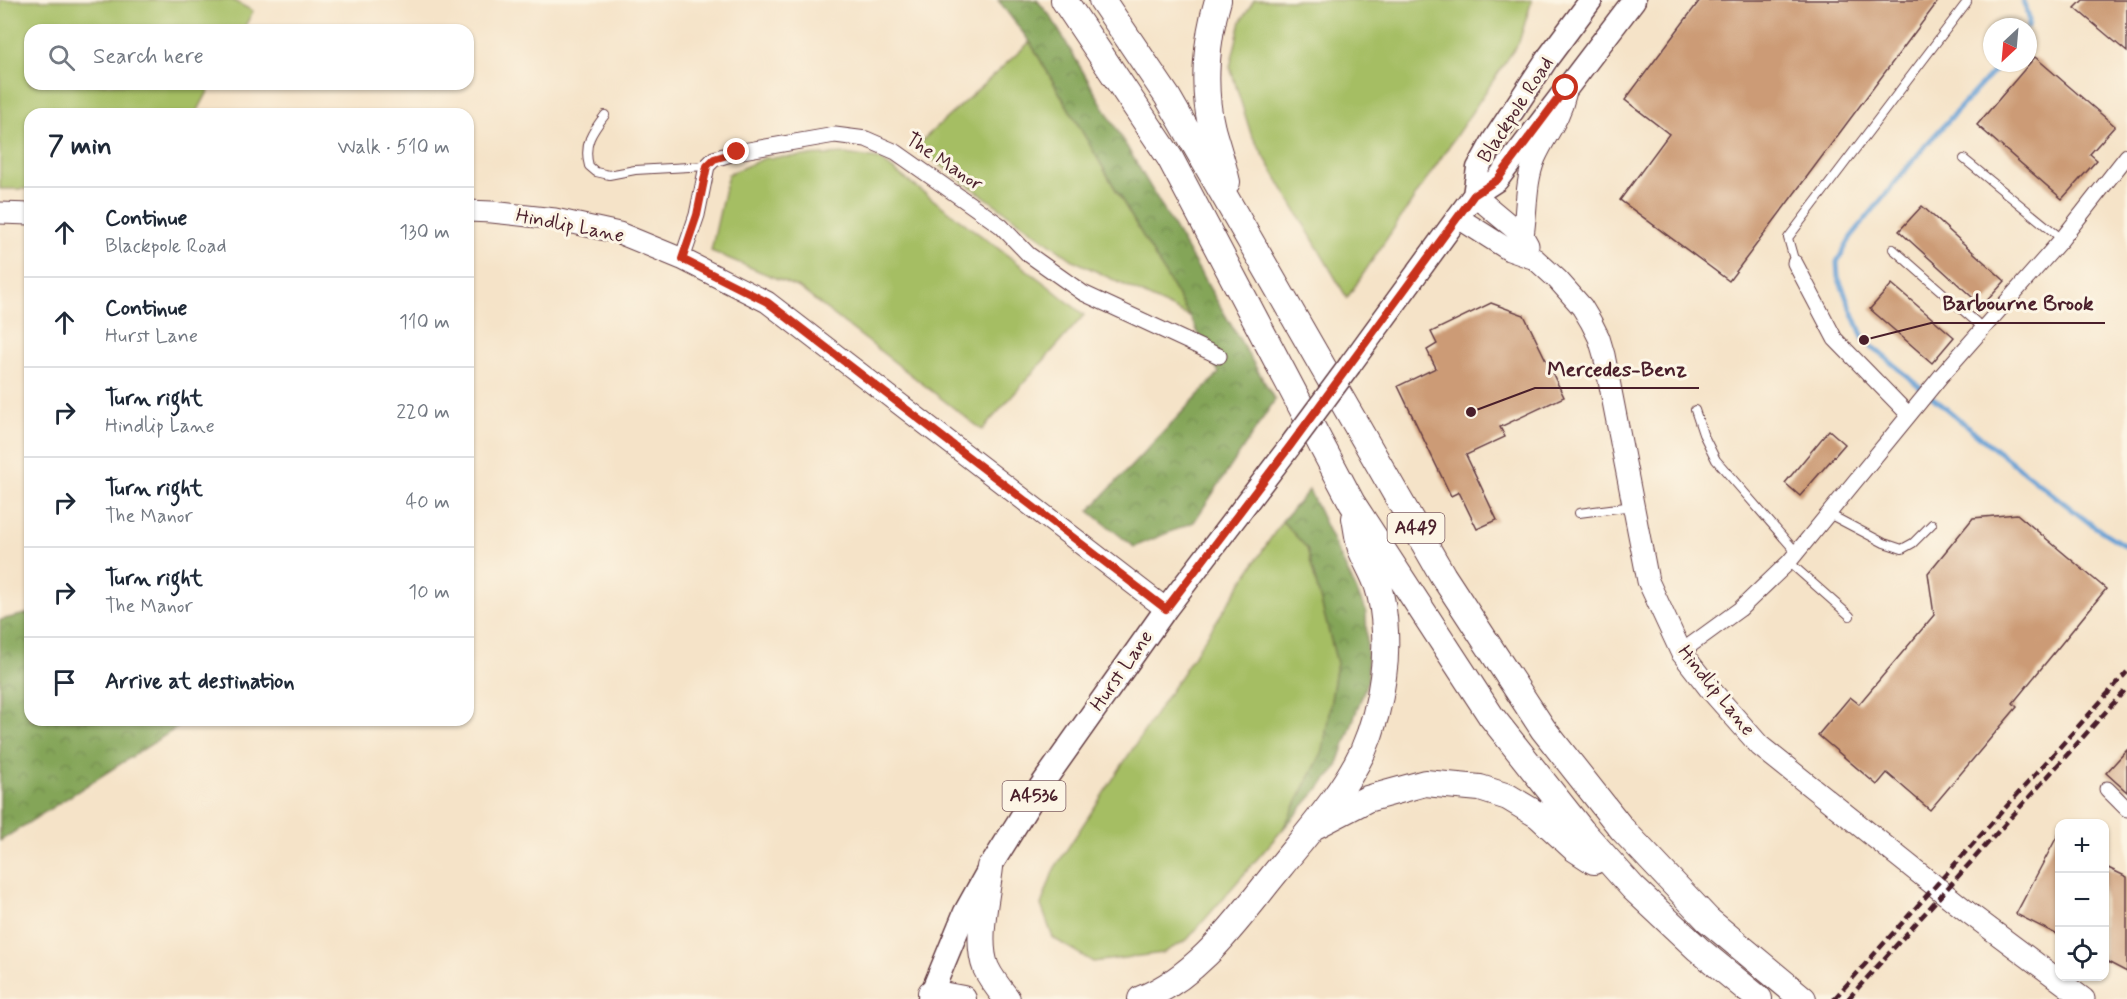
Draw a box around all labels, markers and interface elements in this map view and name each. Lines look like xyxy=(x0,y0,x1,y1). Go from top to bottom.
north arrow xyxy=(1983,18,2037,72)
search box xyxy=(24,24,474,90)
icon: search xyxy=(45,41,78,74)
text: Search here xyxy=(93,43,204,71)
street label: Blackpole Road xyxy=(1472,52,1560,168)
route start xyxy=(1552,74,1578,100)
street label: The Manor xyxy=(900,126,989,198)
text: 7 min xyxy=(48,130,112,164)
text: Walk · 510 m xyxy=(337,134,450,161)
route end xyxy=(723,138,749,164)
street label: Hindlip Lane xyxy=(514,202,626,250)
text: Continue xyxy=(105,205,187,233)
icon: ahead xyxy=(48,216,81,249)
text: 130 m xyxy=(399,219,450,246)
text: Blackpole Road xyxy=(105,233,227,260)
callout: Barbourne Brook xyxy=(1931,284,2105,323)
text: Barbourne Brook xyxy=(1942,290,2094,318)
text: Continue xyxy=(105,295,187,323)
icon: ahead xyxy=(48,306,81,339)
text: 110 m xyxy=(399,309,450,336)
text: Hurst Lane xyxy=(105,323,198,350)
callout: Mercedes-Benz xyxy=(1535,349,1699,388)
text: Mercedes-Benz xyxy=(1547,356,1687,384)
text: Turn right xyxy=(105,385,203,413)
icon: right xyxy=(48,396,81,429)
text: 220 m xyxy=(396,399,450,426)
text: Hindlip Lane xyxy=(105,413,215,440)
text: Turn right xyxy=(105,475,203,503)
icon: right xyxy=(48,486,81,519)
text: 40 m xyxy=(406,489,450,516)
text: The Manor xyxy=(105,503,193,530)
road number: A449 xyxy=(1388,513,1444,543)
text: Turn right xyxy=(105,565,203,593)
icon: right xyxy=(48,576,81,609)
text: 10 m xyxy=(408,579,450,606)
text: The Manor xyxy=(105,593,193,620)
street label: Hurst Lane xyxy=(1084,625,1160,717)
street label: Hindlip Lane xyxy=(1671,640,1761,742)
icon: arrive xyxy=(48,666,81,699)
text: Arrive at destination xyxy=(105,668,295,696)
road number: A4536 xyxy=(1002,781,1066,811)
map controls xyxy=(2055,819,2109,981)
button: + xyxy=(2055,819,2109,873)
button: − xyxy=(2055,873,2109,927)
button: locate xyxy=(2055,927,2109,981)

